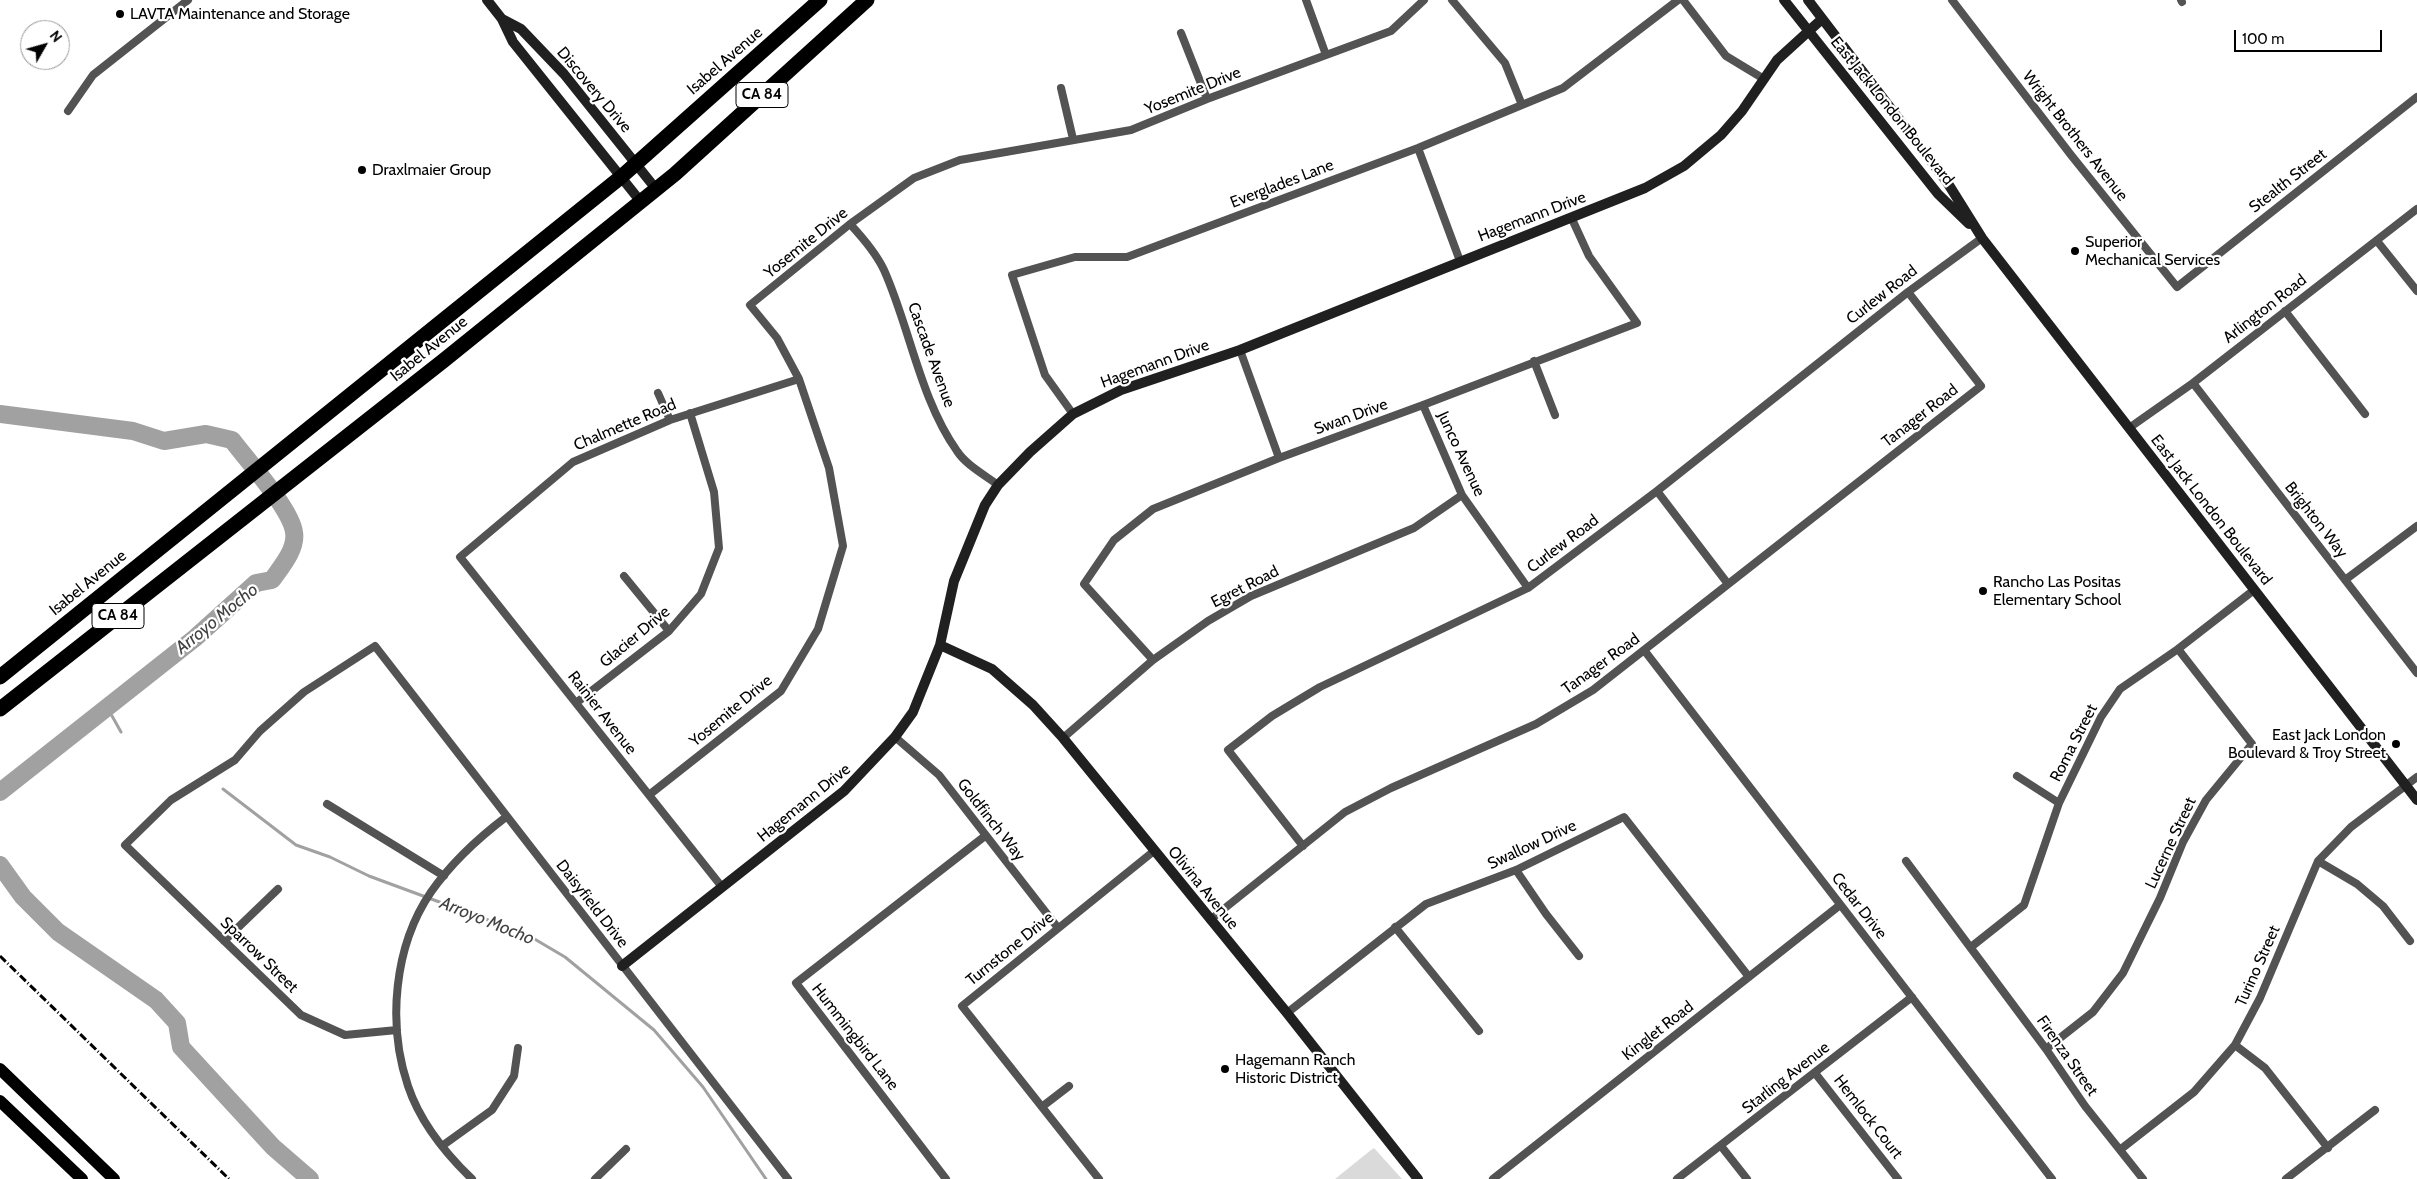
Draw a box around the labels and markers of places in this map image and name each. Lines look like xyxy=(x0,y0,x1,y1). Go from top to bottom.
place label: LAVTA Maintenance and Storage xyxy=(130,4,350,24)
marker: LAVTA Maintenance and Storage xyxy=(114,8,126,20)
place label: Draxlmaier Group xyxy=(372,160,491,180)
marker: Draxlmaier Group xyxy=(356,164,368,176)
place label: Superior Mechanical Services xyxy=(2085,232,2220,270)
marker: Superior Mechanical Services xyxy=(2069,245,2081,257)
place label: Rancho Las Positas Elementary School xyxy=(1993,572,2121,610)
marker: Rancho Las Positas Elementary School xyxy=(1977,585,1989,597)
place label: East Jack London Boulevard & Troy Street xyxy=(2228,725,2386,763)
marker: East Jack London Boulevard & Troy Street xyxy=(2390,738,2402,750)
place label: Hagemann Ranch Historic District xyxy=(1235,1050,1355,1088)
marker: Hagemann Ranch Historic District xyxy=(1219,1063,1231,1075)

